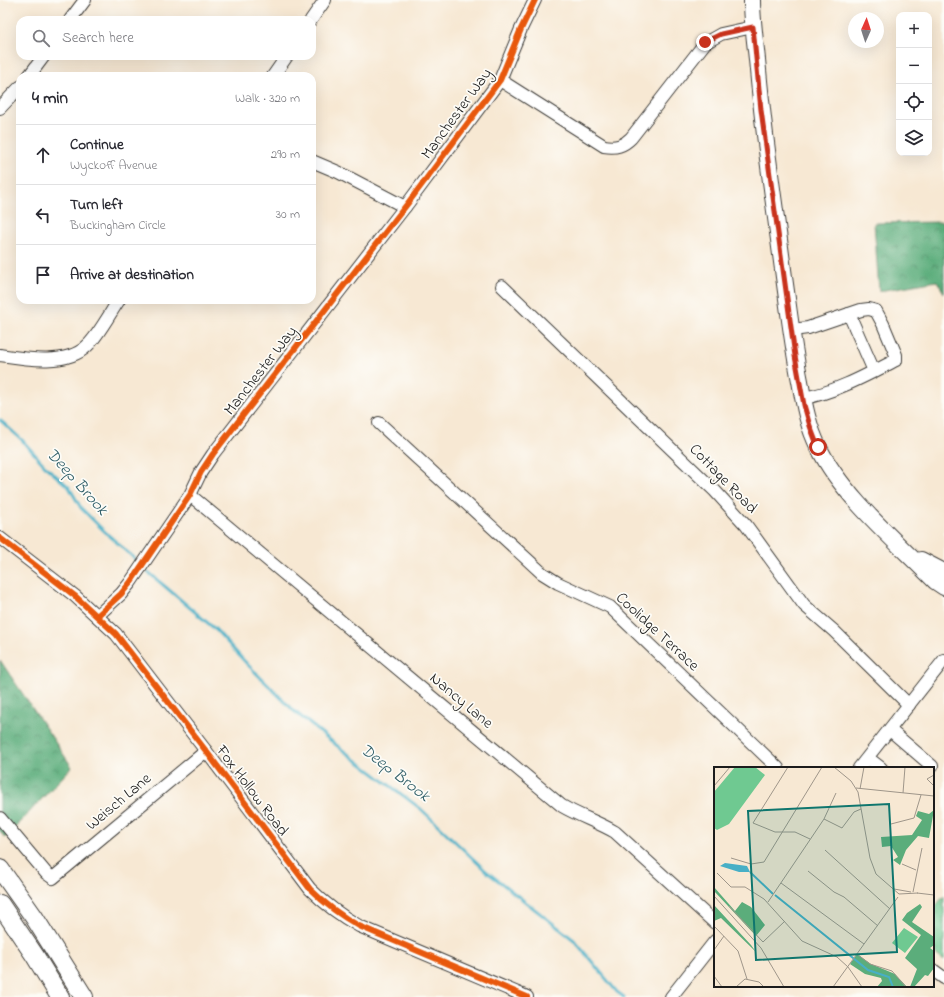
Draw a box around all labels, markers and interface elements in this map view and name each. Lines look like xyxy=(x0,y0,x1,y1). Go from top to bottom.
north arrow xyxy=(848,12,884,48)
map controls xyxy=(896,12,932,156)
button: + xyxy=(896,12,932,48)
search box xyxy=(16,16,316,60)
icon: search xyxy=(30,27,52,49)
text: Search here xyxy=(62,27,134,49)
route end xyxy=(696,33,714,51)
button: − xyxy=(896,48,932,84)
street label: Manchester Way xyxy=(416,63,498,165)
button: locate xyxy=(896,84,932,120)
text: 4 min xyxy=(32,86,68,111)
text: Walk · 320 m xyxy=(235,89,300,108)
button: layers xyxy=(896,120,932,156)
text: Continue xyxy=(70,134,124,156)
icon: ahead xyxy=(32,144,54,166)
text: 290 m xyxy=(271,145,300,164)
text: Wyckoff Avenue xyxy=(70,156,157,175)
text: Turn left xyxy=(70,194,123,216)
icon: left xyxy=(32,204,54,226)
text: 30 m xyxy=(276,205,300,224)
text: Buckingham Circle xyxy=(70,216,166,235)
icon: arrive xyxy=(32,264,54,286)
text: Arrive at destination xyxy=(70,264,194,286)
street label: Manchester Way xyxy=(218,321,304,421)
street label: Cottage Road xyxy=(683,438,763,520)
route start xyxy=(809,438,827,456)
water label: Deep Brook xyxy=(40,443,115,522)
street label: Coolidge Terrace xyxy=(610,587,705,678)
street label: Nancy Lane xyxy=(424,667,499,735)
water label: Deep Brook xyxy=(355,738,436,809)
street label: Fox Hollow Road xyxy=(209,740,294,842)
street label: Weisch Lane xyxy=(81,767,158,837)
inset map xyxy=(714,767,934,987)

